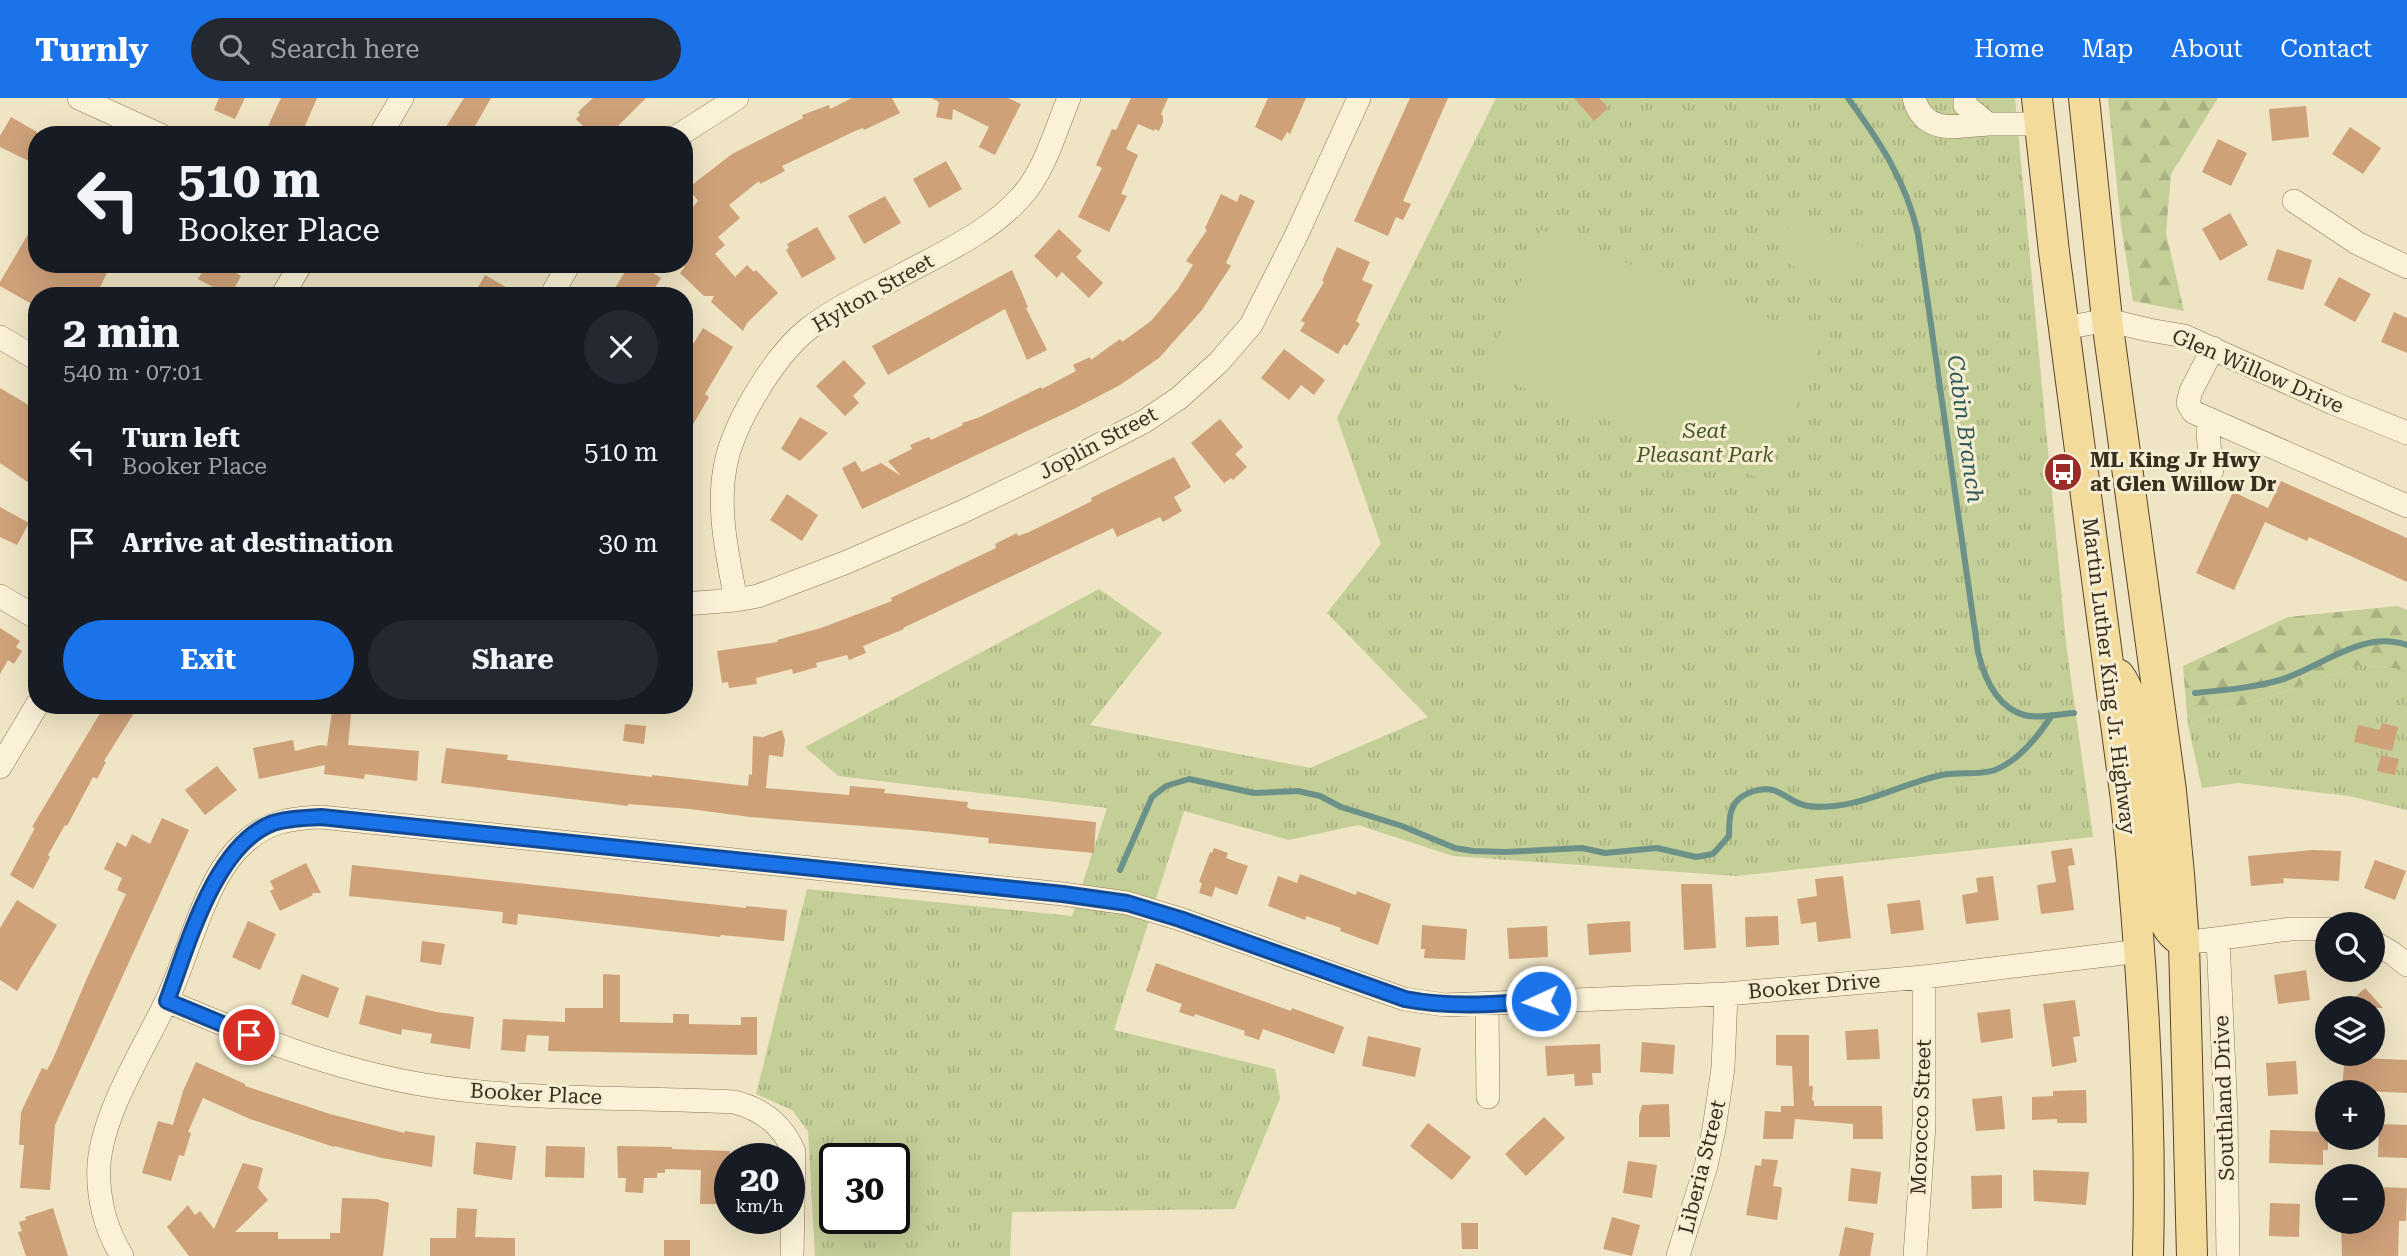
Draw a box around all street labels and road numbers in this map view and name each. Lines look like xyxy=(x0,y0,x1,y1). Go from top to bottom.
street label: Hylton Street xyxy=(808,249,938,337)
street label: Glen Willow Drive xyxy=(2169,324,2347,418)
street label: Joplin Street xyxy=(1035,402,1161,484)
street label: Martin Luther King Jr. Highway xyxy=(2078,516,2140,836)
street label: Booker Drive xyxy=(1747,968,1881,1004)
street label: Southland Drive xyxy=(2209,1015,2239,1181)
street label: Morocco Street xyxy=(1906,1039,1936,1195)
street label: Booker Place xyxy=(469,1079,603,1109)
street label: Liberia Street xyxy=(1674,1097,1730,1236)

